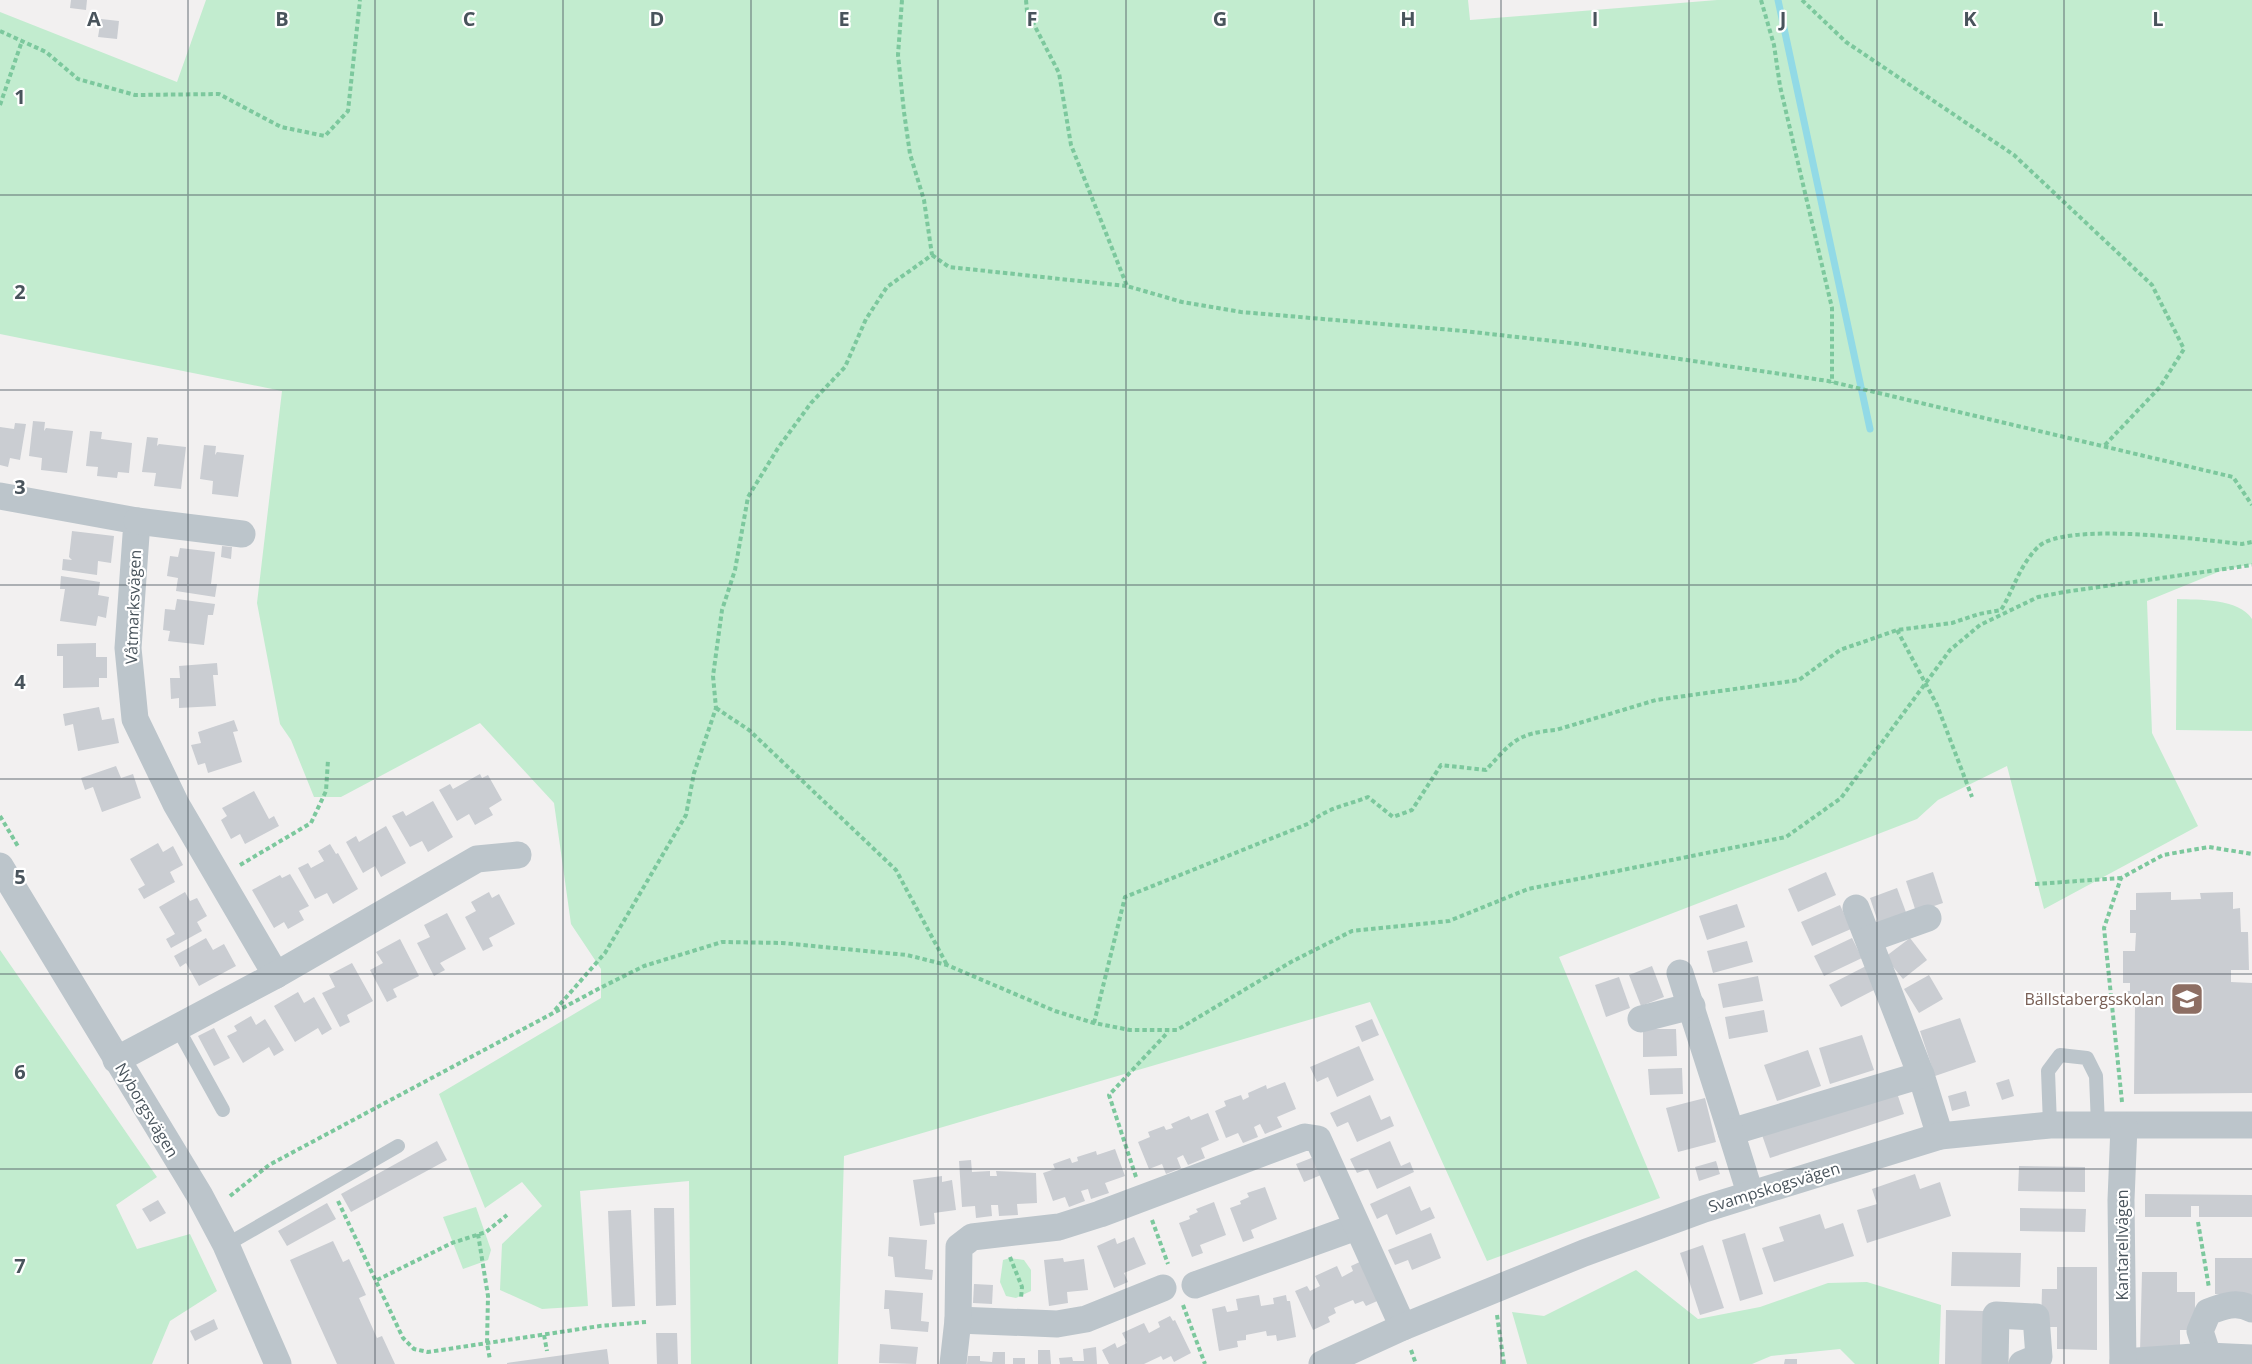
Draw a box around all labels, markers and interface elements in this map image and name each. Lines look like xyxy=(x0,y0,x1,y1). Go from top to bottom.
text: A xyxy=(87,5,101,32)
text: B xyxy=(275,5,289,32)
text: C xyxy=(463,5,476,32)
text: D xyxy=(650,5,664,32)
text: E xyxy=(838,5,850,32)
text: F xyxy=(1027,5,1037,32)
text: G xyxy=(1213,5,1227,32)
text: H xyxy=(1400,5,1416,32)
text: I xyxy=(1592,5,1598,32)
text: J xyxy=(1778,5,1786,32)
text: K xyxy=(1963,5,1977,32)
text: L xyxy=(2152,5,2164,32)
text: 1 xyxy=(14,83,26,110)
text: 2 xyxy=(14,278,26,305)
text: 3 xyxy=(14,473,26,500)
street label: Våtmarksvägen xyxy=(120,549,146,665)
text: 4 xyxy=(14,668,26,695)
text: 5 xyxy=(14,863,26,890)
school or university icon: Bällstabergsskolan xyxy=(2169,981,2205,1017)
place label: Bällstabergsskolan xyxy=(2024,988,2164,1010)
text: 6 xyxy=(14,1058,26,1085)
street label: Nyborgsvägen xyxy=(110,1059,184,1161)
street label: Svampskogsvägen xyxy=(1705,1157,1843,1217)
street label: Kantarellvägen xyxy=(2111,1189,2133,1301)
text: 7 xyxy=(14,1252,26,1279)

